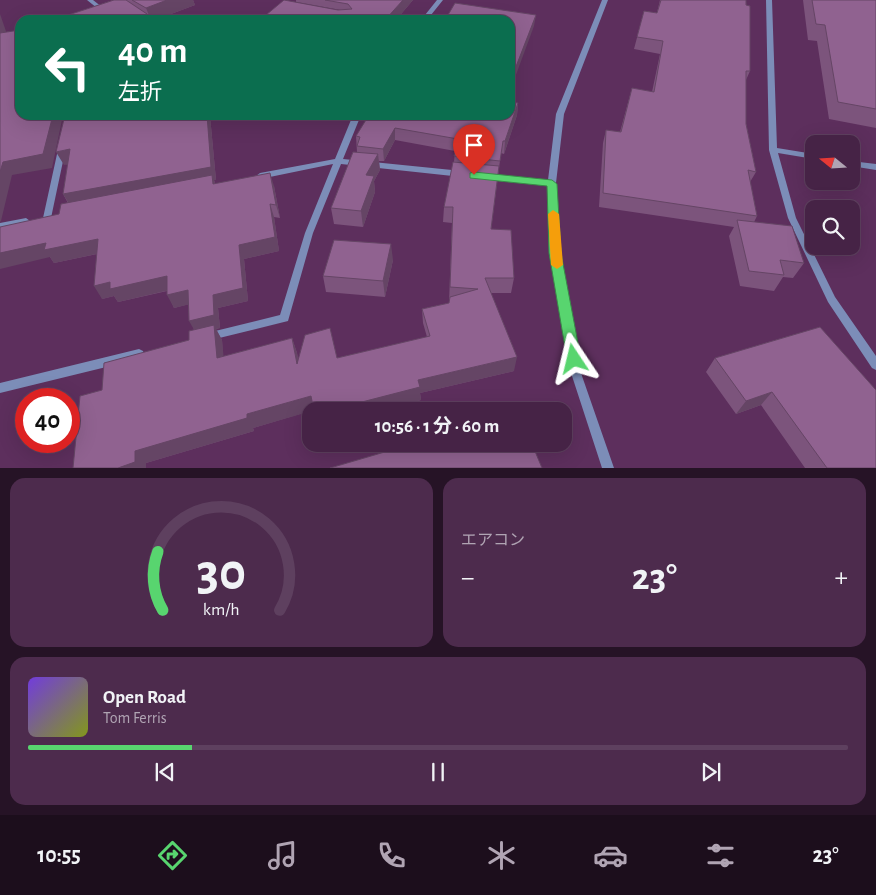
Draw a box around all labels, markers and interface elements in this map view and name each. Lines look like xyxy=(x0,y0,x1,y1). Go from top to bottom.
text: 40 m xyxy=(118,34,187,69)
icon: left xyxy=(35,35,100,100)
text: 左折 xyxy=(118,81,162,103)
pin xyxy=(453,124,495,175)
icon: arrive xyxy=(460,131,488,159)
north arrow xyxy=(805,135,860,190)
map controls xyxy=(805,135,860,255)
button: search xyxy=(805,200,860,255)
position arrow xyxy=(547,332,599,384)
speed limit sign: 40 xyxy=(15,388,80,453)
text: 10:56 · 1 分 · 60 m xyxy=(375,417,499,436)
text: エアコン xyxy=(461,532,525,548)
text: 30 xyxy=(197,547,246,599)
text: 23° xyxy=(632,559,677,597)
text: − xyxy=(461,564,474,592)
text: + xyxy=(835,564,848,592)
text: km/h xyxy=(203,601,240,619)
text: Open Road xyxy=(103,688,186,707)
text: Tom Ferris xyxy=(103,710,167,726)
icon: previous xyxy=(151,758,179,786)
icon: pause xyxy=(424,758,452,786)
icon: next xyxy=(697,758,725,786)
icon: directions xyxy=(155,838,190,873)
icon: music xyxy=(265,838,300,873)
icon: phone xyxy=(374,838,409,873)
icon: climate xyxy=(484,838,519,873)
icon: car xyxy=(593,838,628,873)
icon: filters xyxy=(703,838,738,873)
text: 10:55 xyxy=(37,844,81,866)
text: 23° xyxy=(812,844,839,866)

